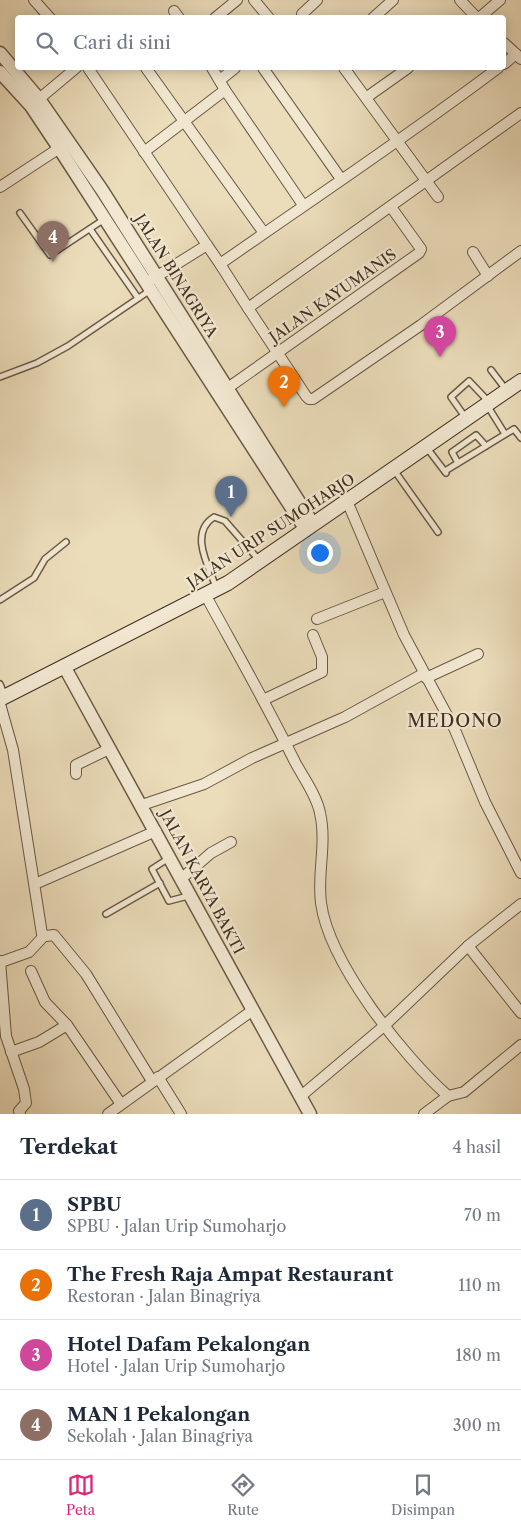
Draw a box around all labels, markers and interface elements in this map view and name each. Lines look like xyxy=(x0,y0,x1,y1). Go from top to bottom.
search box xyxy=(15,15,506,70)
icon: search xyxy=(33,29,61,57)
text: Cari di sini xyxy=(73,31,171,54)
street label: JALAN BINAGRIYA xyxy=(130,209,223,342)
pin: 4 xyxy=(37,221,69,262)
street label: JALAN KAYUMANIS xyxy=(264,245,400,348)
pin: 3 xyxy=(424,316,456,357)
pin: 2 xyxy=(268,366,300,407)
street label: JALAN URIP SUMOHARJO xyxy=(182,469,358,593)
pin: 1 xyxy=(215,476,247,517)
your location xyxy=(307,540,333,566)
district label: MEDONO xyxy=(407,710,503,732)
street label: JALAN KARYA BAKTI xyxy=(155,805,249,957)
text: Terdekat xyxy=(20,1134,118,1159)
text: 4 hasil xyxy=(452,1137,501,1157)
text: SPBU xyxy=(67,1193,122,1216)
text: 1 xyxy=(32,1205,40,1225)
text: 70 m xyxy=(464,1205,501,1225)
text: SPBU · Jalan Urip Sumoharjo xyxy=(67,1216,286,1236)
text: The Fresh Raja Ampat Restaurant xyxy=(67,1263,393,1286)
text: 2 xyxy=(31,1275,41,1295)
text: 110 m xyxy=(458,1275,501,1295)
text: Restoran · Jalan Binagriya xyxy=(67,1286,261,1306)
text: Hotel Dafam Pekalongan xyxy=(67,1333,310,1356)
text: 3 xyxy=(31,1345,41,1365)
text: 180 m xyxy=(455,1345,501,1365)
text: Hotel · Jalan Urip Sumoharjo xyxy=(67,1356,285,1376)
text: MAN 1 Pekalongan xyxy=(67,1403,250,1426)
text: 4 xyxy=(31,1415,41,1435)
text: 300 m xyxy=(453,1415,501,1435)
text: Sekolah · Jalan Binagriya xyxy=(67,1426,253,1446)
tab: Peta xyxy=(66,1471,95,1519)
tab: Rute xyxy=(227,1471,259,1519)
tab: Disimpan xyxy=(391,1471,455,1519)

